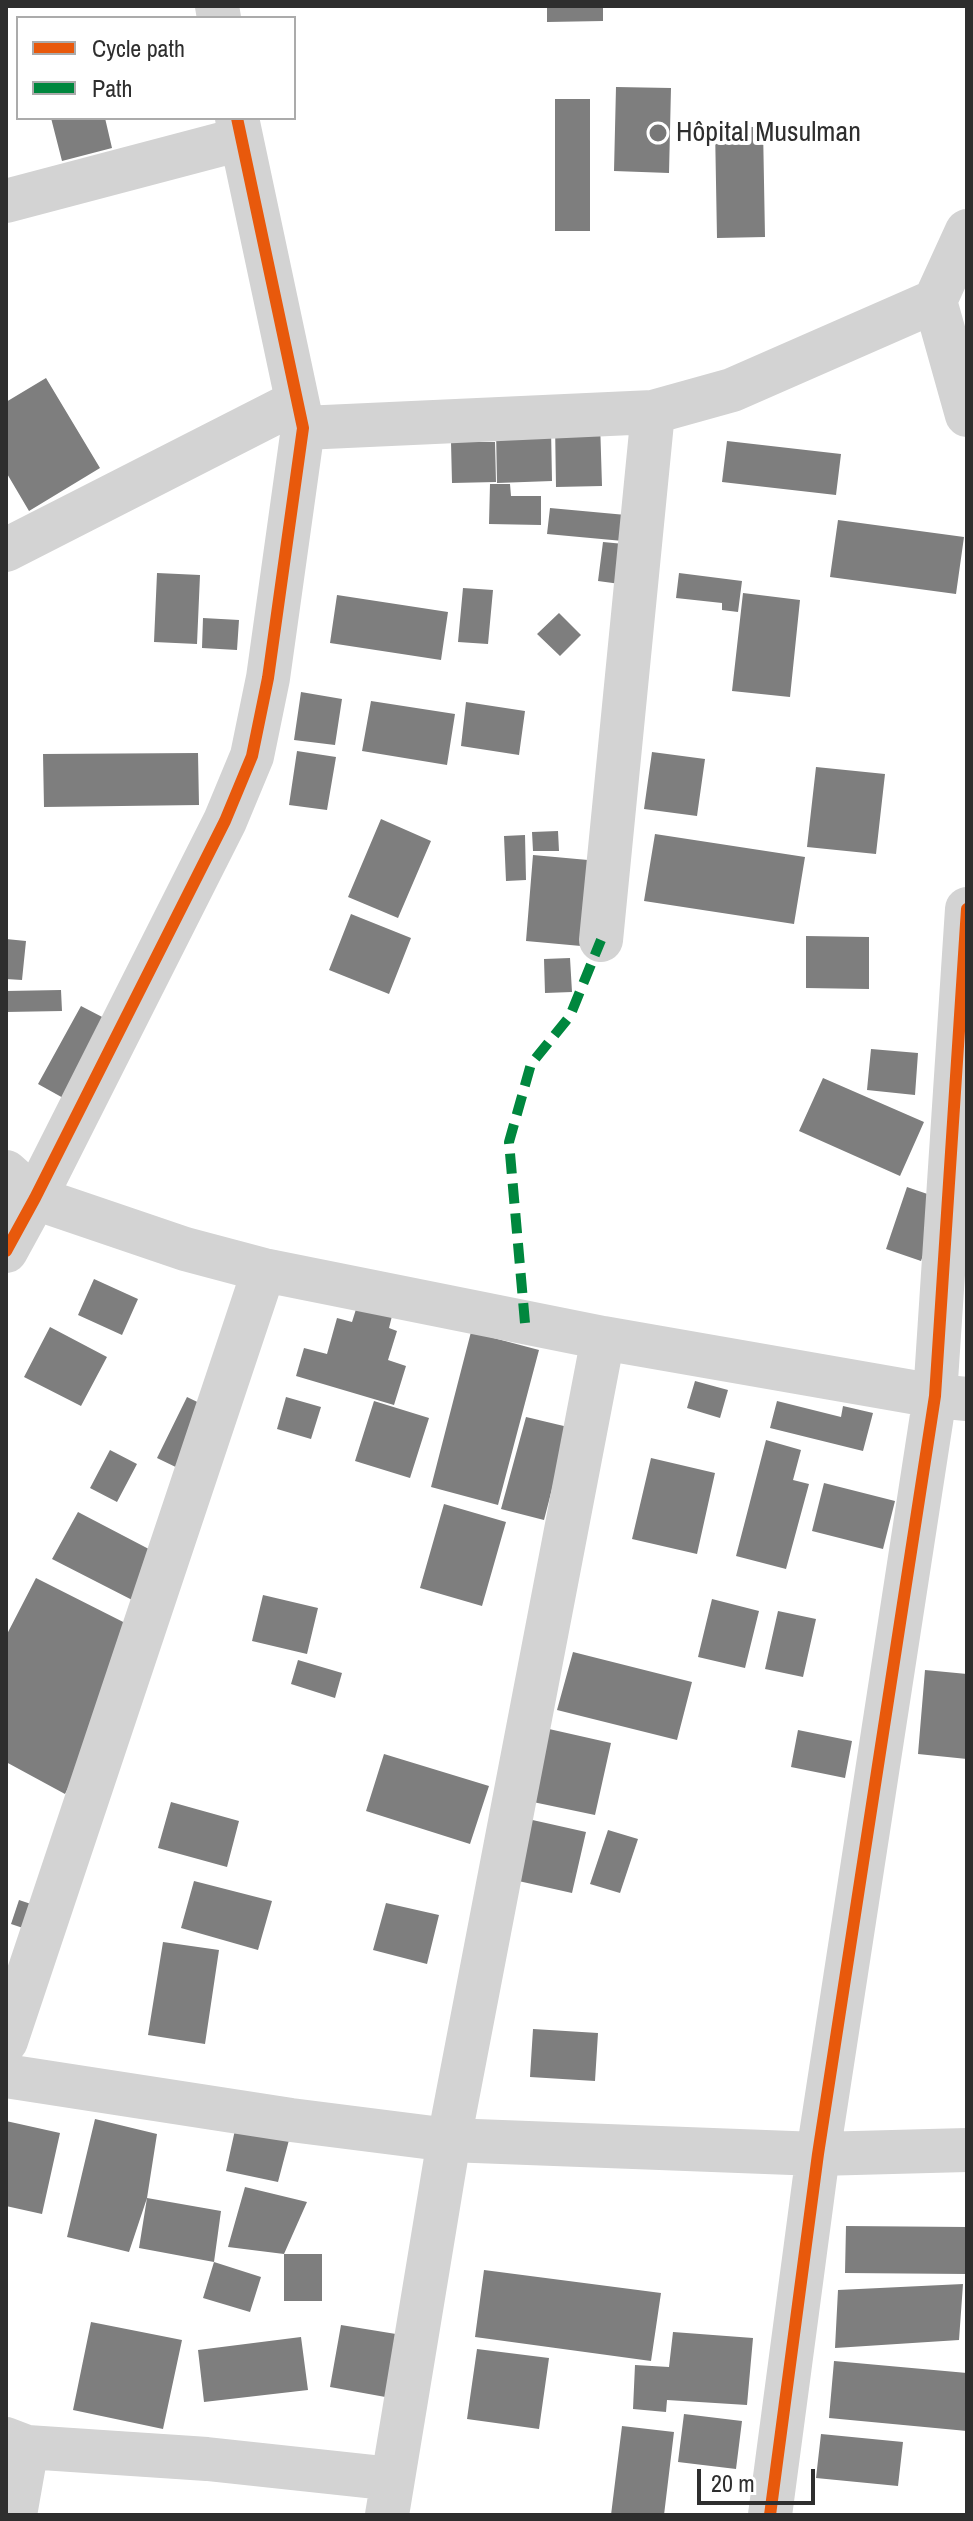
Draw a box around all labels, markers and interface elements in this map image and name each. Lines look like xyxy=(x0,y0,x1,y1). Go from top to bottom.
legend xyxy=(16,16,296,120)
text: Cycle path xyxy=(92,32,185,64)
text: Path xyxy=(92,72,133,104)
place label: Hôpital Musulman xyxy=(676,116,861,150)
marker: Hôpital Musulman xyxy=(647,122,669,144)
scale bar xyxy=(701,2453,819,2503)
text: 20 m xyxy=(711,2467,755,2499)

